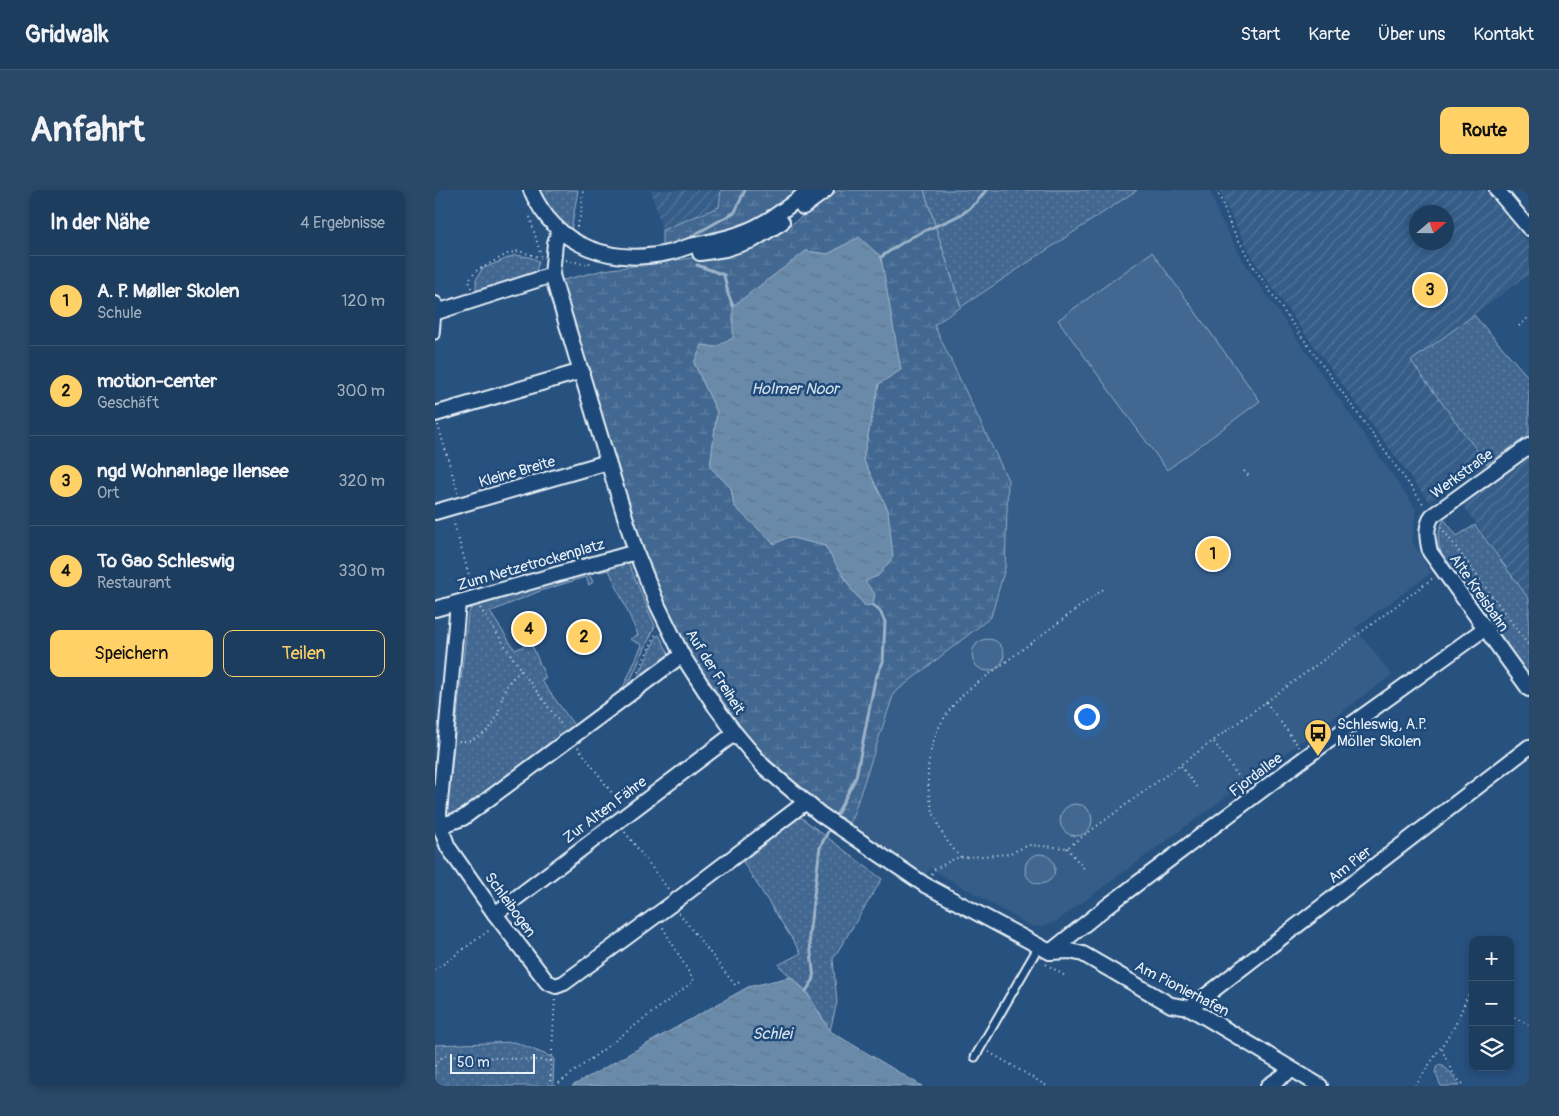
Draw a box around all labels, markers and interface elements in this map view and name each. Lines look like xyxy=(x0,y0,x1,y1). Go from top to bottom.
text: Gridwalk xyxy=(25,20,109,49)
text: Start xyxy=(1240,23,1280,46)
text: Karte xyxy=(1308,23,1350,46)
text: Über uns xyxy=(1378,23,1445,46)
text: Kontakt xyxy=(1473,23,1534,46)
button: Route xyxy=(1440,107,1529,154)
text: Anfahrt xyxy=(30,108,145,152)
north arrow xyxy=(1409,205,1454,250)
text: In der Nähe xyxy=(50,209,150,236)
text: 4 Ergebnisse xyxy=(300,213,385,233)
pin: 3 xyxy=(1414,271,1446,309)
text: A. P. Møller Skolen xyxy=(97,279,239,303)
text: 1 xyxy=(63,291,69,311)
text: 120 m xyxy=(341,291,385,311)
text: Schule xyxy=(97,303,142,323)
text: motion-center xyxy=(97,369,217,393)
water label: Holmer Noor xyxy=(751,379,841,399)
text: 2 xyxy=(62,381,70,401)
text: 300 m xyxy=(337,381,385,401)
text: Geschäft xyxy=(97,393,159,413)
street label: Werkstraße xyxy=(1427,445,1497,503)
street label: Kleine Breite xyxy=(477,452,558,492)
text: ngd Wohnanlage Ilensee xyxy=(97,459,289,483)
text: 3 xyxy=(62,471,70,491)
text: 320 m xyxy=(339,471,385,491)
text: Ort xyxy=(97,483,119,503)
street label: Zum Netzetrockenplatz xyxy=(455,535,607,595)
pin: 1 xyxy=(1197,535,1229,573)
text: To Gao Schleswig xyxy=(97,549,235,573)
street label: Alte Kreisbahn xyxy=(1445,550,1513,636)
text: 4 xyxy=(61,561,71,581)
text: 330 m xyxy=(339,561,385,581)
text: Restaurant xyxy=(97,573,171,593)
pin: 4 xyxy=(513,610,545,648)
pin: 2 xyxy=(568,618,600,656)
street label: Auf der Freiheit xyxy=(681,626,749,719)
button: Speichern xyxy=(50,630,213,677)
button: Teilen xyxy=(223,630,385,677)
your location xyxy=(1074,704,1100,730)
place label: Schleswig, A.P. Möller Skolen xyxy=(1337,715,1427,751)
bus stop icon: Schleswig, A.P. Möller Skolen xyxy=(1303,718,1333,757)
street label: Fjordallee xyxy=(1226,748,1287,801)
street label: Zur Alten Fähre xyxy=(559,772,651,848)
street label: Am Pier xyxy=(1325,842,1376,888)
street label: Schleibogen xyxy=(480,869,540,941)
map controls xyxy=(1469,936,1514,1071)
button: + xyxy=(1469,936,1514,981)
street label: Am Pionierhafen xyxy=(1132,957,1232,1021)
button: − xyxy=(1469,981,1514,1026)
water label: Schlei xyxy=(752,1024,794,1044)
button: layers xyxy=(1469,1026,1514,1071)
scale bar xyxy=(450,1051,535,1074)
text: 50 m xyxy=(457,1054,490,1071)

